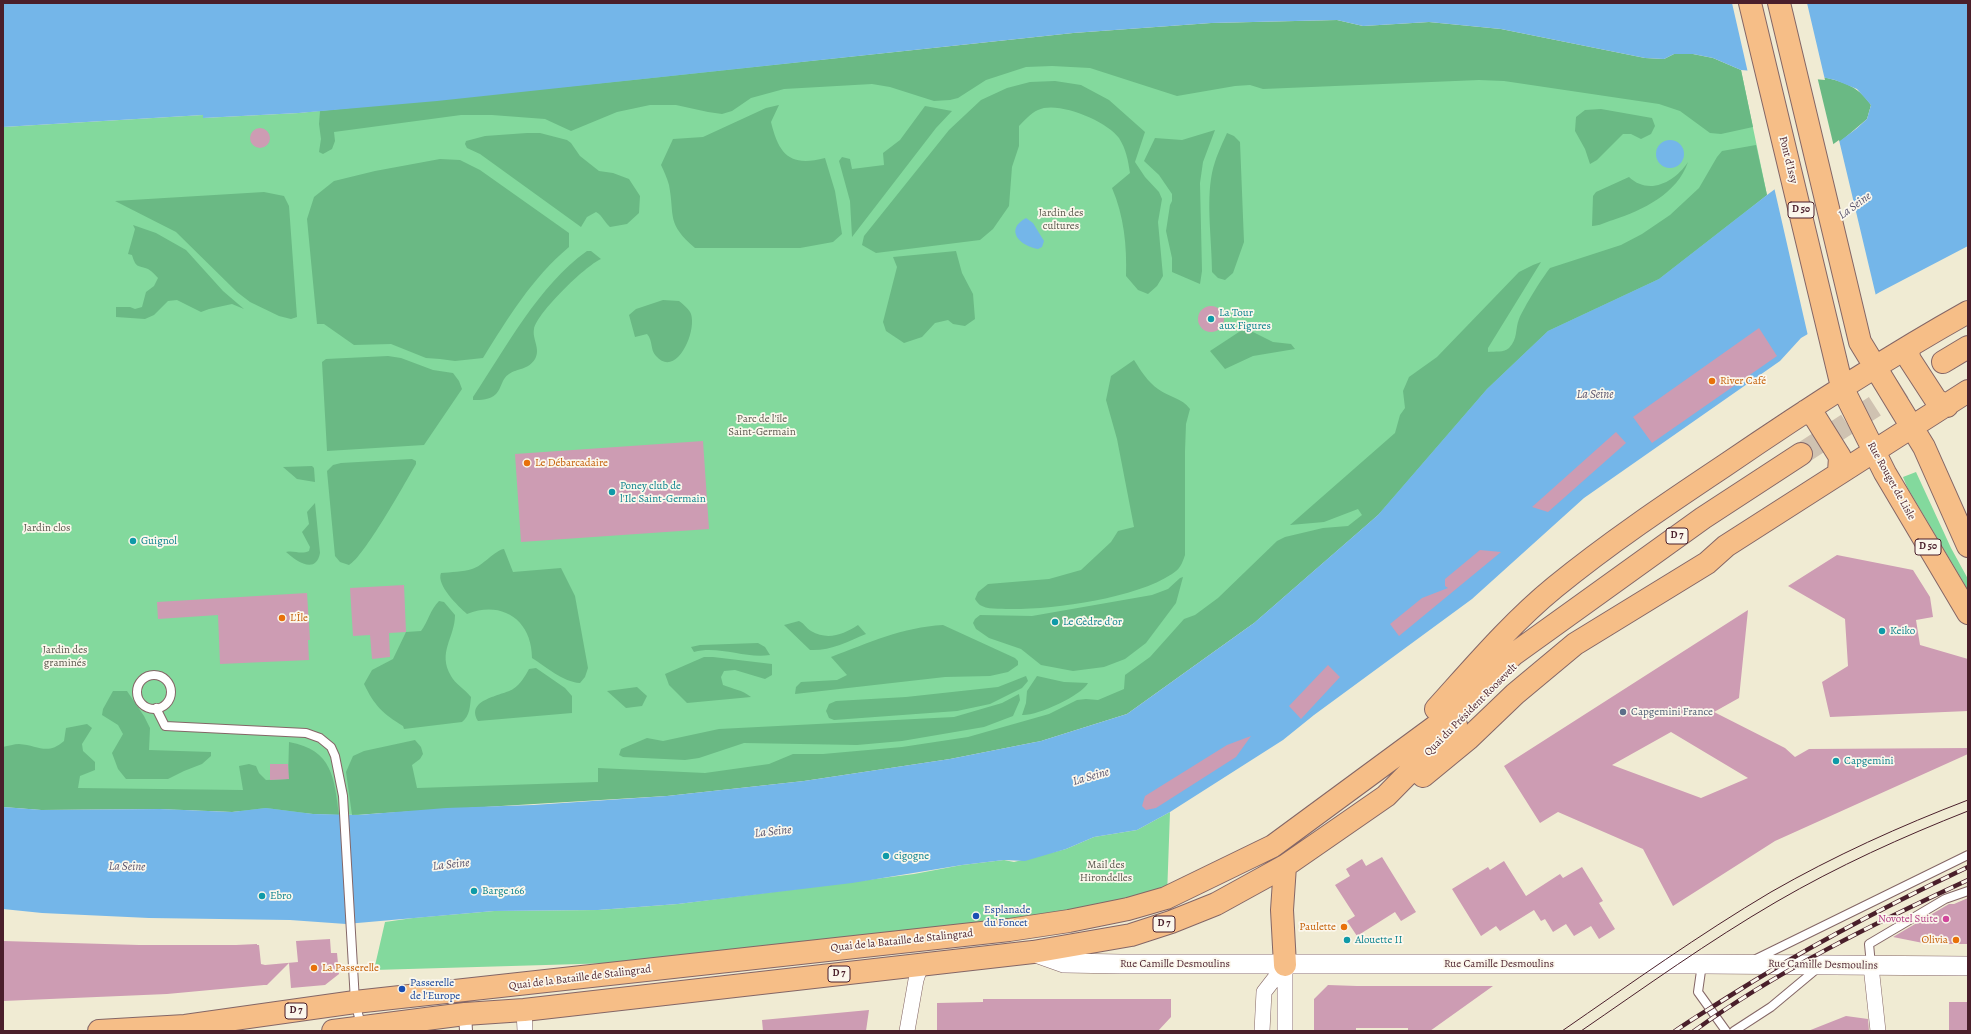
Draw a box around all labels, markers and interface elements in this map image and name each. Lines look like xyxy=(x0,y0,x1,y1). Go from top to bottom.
street label: Pont d'Issy xyxy=(1776,135,1800,185)
water label: La Seine xyxy=(1836,189,1874,223)
road number: D 50 xyxy=(1788,202,1814,218)
park label: Jardin des cultures xyxy=(1039,206,1083,232)
place label: La Tour aux Figures xyxy=(1219,306,1271,332)
marker: La Tour aux Figures xyxy=(1206,314,1216,324)
place label: River Café xyxy=(1720,374,1766,388)
marker: River Café xyxy=(1707,376,1717,386)
water label: La Seine xyxy=(1577,388,1613,402)
park label: Parc de l'île Saint-Germain xyxy=(728,412,796,438)
street label: Rue Rouget de Lisle xyxy=(1864,440,1918,522)
place label: Le Débarcadaire xyxy=(535,456,608,470)
marker: Le Débarcadaire xyxy=(522,458,532,468)
place label: Poney club de l'Ile Saint-Germain xyxy=(620,479,706,505)
marker: Poney club de l'Ile Saint-Germain xyxy=(607,487,617,497)
park label: Jardin clos xyxy=(24,521,70,535)
road number: D 7 xyxy=(1666,528,1688,544)
place label: Guignol xyxy=(141,534,177,548)
marker: Guignol xyxy=(128,536,138,546)
road number: D 50 xyxy=(1915,539,1941,555)
place label: L'Île xyxy=(290,611,308,625)
marker: L'Île xyxy=(277,613,287,623)
place label: Le Cèdre d'or xyxy=(1063,615,1122,629)
marker: Le Cèdre d'or xyxy=(1050,617,1060,627)
place label: Keiko xyxy=(1890,624,1915,638)
marker: Keiko xyxy=(1877,626,1887,636)
park label: Jardin des graminés xyxy=(43,643,87,669)
street label: Quai du Président Roosevelt xyxy=(1422,661,1520,759)
place label: Capgemini France xyxy=(1631,705,1713,719)
marker: Capgemini France xyxy=(1618,707,1628,717)
place label: Capgemini xyxy=(1844,754,1894,768)
marker: Capgemini xyxy=(1831,756,1841,766)
water label: La Seine xyxy=(1071,765,1111,789)
water label: La Seine xyxy=(754,823,792,841)
place label: cigogne xyxy=(894,849,929,863)
marker: cigogne xyxy=(881,851,891,861)
water label: La Seine xyxy=(432,856,470,874)
park label: Mail des Hirondelles xyxy=(1080,858,1132,884)
water label: La Seine xyxy=(108,859,146,875)
place label: Barge 166 xyxy=(482,884,524,898)
marker: Barge 166 xyxy=(469,886,479,896)
place label: Ebro xyxy=(270,889,292,903)
marker: Ebro xyxy=(257,891,267,901)
place label: Esplanade du Foncet xyxy=(984,903,1031,929)
marker: Esplanade du Foncet xyxy=(971,911,981,921)
place label: Novotel Suite xyxy=(1878,912,1938,926)
marker: Novotel Suite xyxy=(1941,914,1951,924)
road number: D 7 xyxy=(1153,916,1175,932)
place label: Paulette xyxy=(1299,920,1336,934)
marker: Paulette xyxy=(1339,922,1349,932)
street label: Quai de la Bataille de Stalingrad xyxy=(830,927,974,955)
place label: Alouette II xyxy=(1355,933,1403,947)
place label: Olivia xyxy=(1921,933,1948,947)
marker: Alouette II xyxy=(1342,935,1352,945)
marker: Olivia xyxy=(1951,935,1961,945)
street label: Rue Camille Desmoulins xyxy=(1120,957,1230,971)
street label: Rue Camille Desmoulins xyxy=(1444,957,1554,971)
street label: Rue Camille Desmoulins xyxy=(1768,957,1878,973)
place label: La Passerelle xyxy=(322,961,379,975)
marker: La Passerelle xyxy=(309,963,319,973)
street label: Quai de la Bataille de Stalingrad xyxy=(508,963,652,993)
road number: D 7 xyxy=(828,966,850,982)
place label: Passerelle de l'Europe xyxy=(410,976,460,1002)
marker: Passerelle de l'Europe xyxy=(397,984,407,994)
road number: D 7 xyxy=(285,1003,307,1019)

